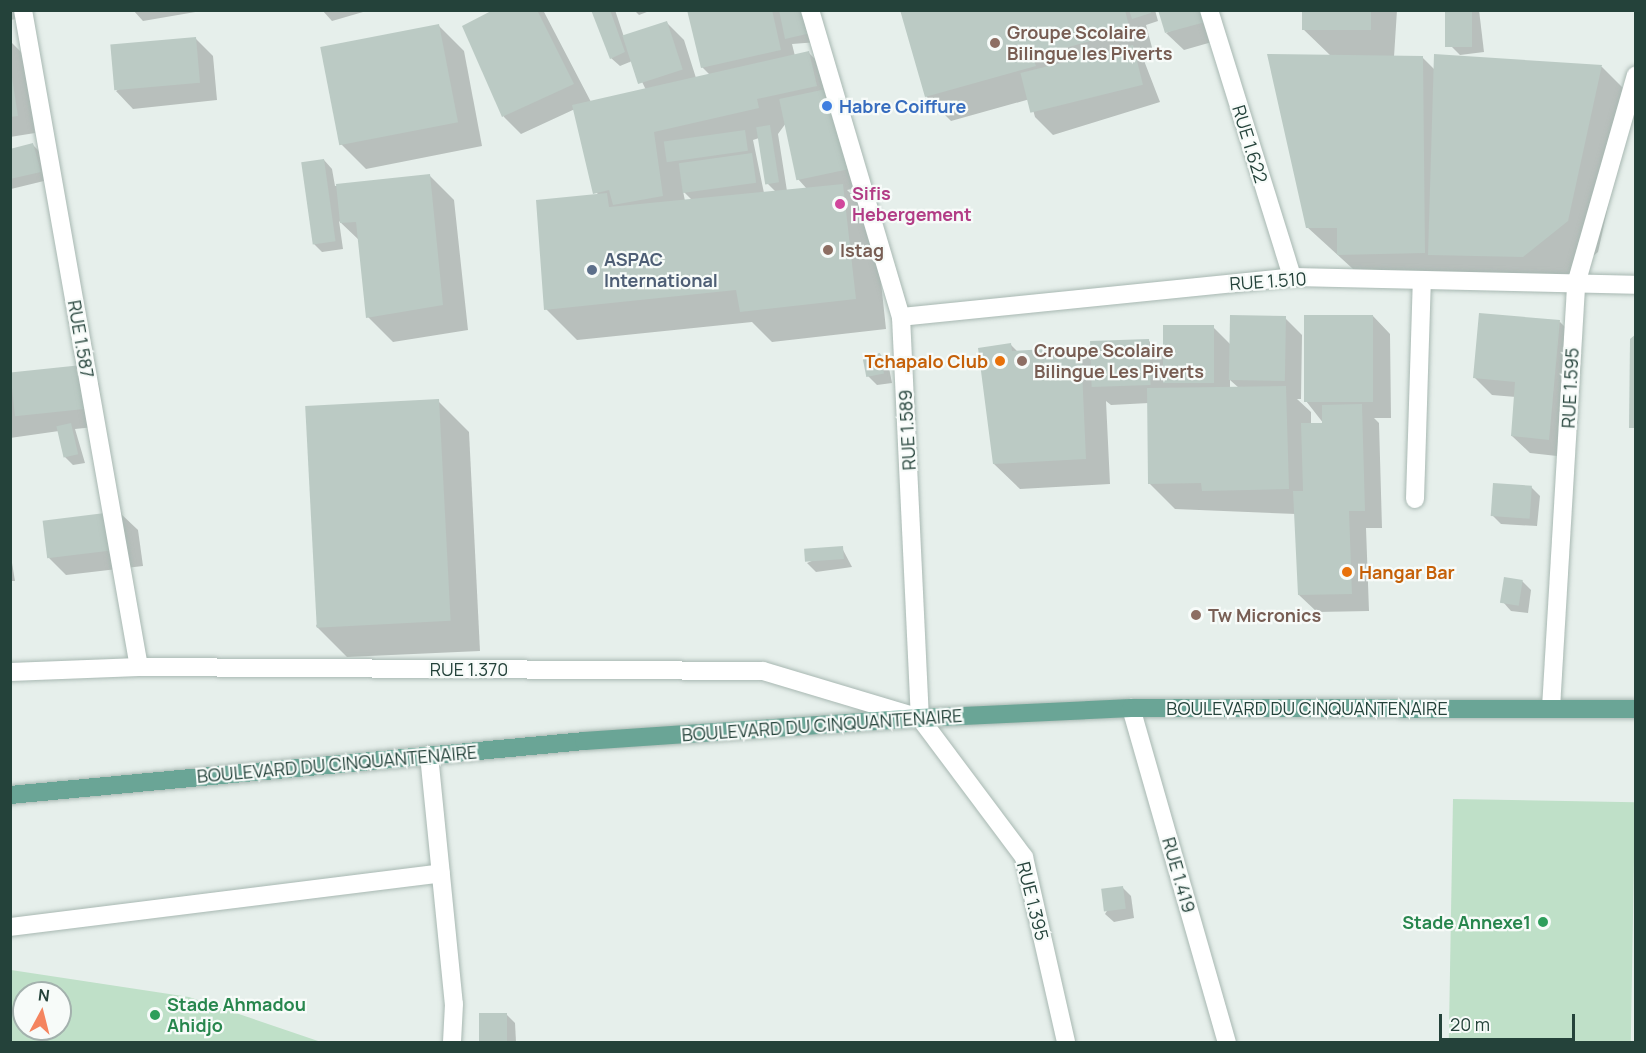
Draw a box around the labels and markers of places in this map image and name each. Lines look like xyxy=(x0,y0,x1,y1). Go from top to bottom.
place label: Groupe Scolaire Bilingue les Piverts xyxy=(1007,22,1172,64)
marker: Groupe Scolaire Bilingue les Piverts xyxy=(988,36,1002,50)
place label: Habre Coiffure xyxy=(839,95,966,117)
marker: Habre Coiffure xyxy=(820,99,834,113)
place label: Sifis Hebergement xyxy=(852,183,972,226)
marker: Sifis Hebergement xyxy=(833,197,847,211)
place label: Istag xyxy=(840,239,884,261)
marker: Istag xyxy=(821,243,835,257)
place label: ASPAC International xyxy=(604,249,718,292)
marker: ASPAC International xyxy=(585,263,599,277)
place label: Croupe Scolaire Bilingue Les Piverts xyxy=(1034,340,1204,382)
place label: Tchapalo Club xyxy=(865,350,988,372)
marker: Tchapalo Club xyxy=(993,354,1007,368)
marker: Croupe Scolaire Bilingue Les Piverts xyxy=(1015,354,1029,368)
place label: Hangar Bar xyxy=(1359,561,1455,583)
marker: Hangar Bar xyxy=(1340,565,1354,579)
place label: Tw Micronics xyxy=(1208,604,1321,626)
marker: Tw Micronics xyxy=(1189,608,1203,622)
place label: Stade Annexe1 xyxy=(1402,911,1531,933)
marker: Stade Annexe1 xyxy=(1536,915,1550,929)
place label: Stade Ahmadou Ahidjo xyxy=(167,994,306,1036)
marker: Stade Ahmadou Ahidjo xyxy=(148,1008,162,1022)

